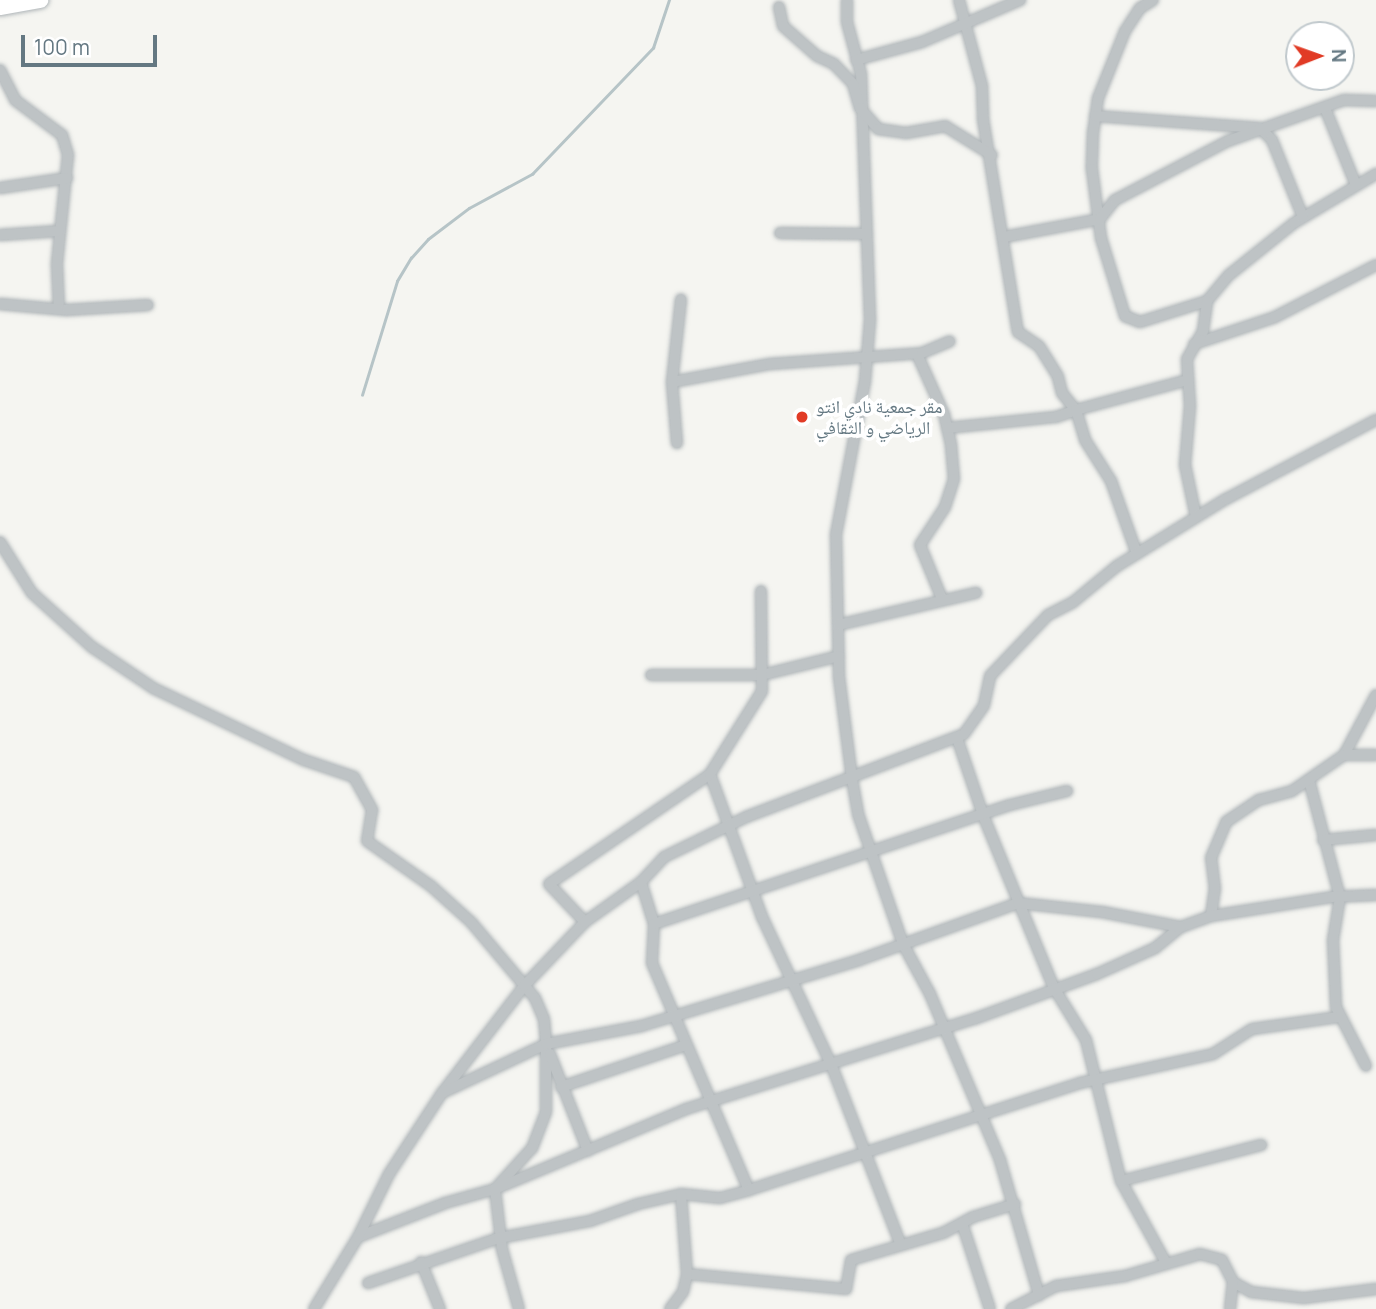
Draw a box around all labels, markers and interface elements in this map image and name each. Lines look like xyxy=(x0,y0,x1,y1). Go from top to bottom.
scale bar xyxy=(24,21,161,65)
north arrow xyxy=(1285,21,1355,91)
text: 100 m xyxy=(34,33,90,61)
text: N xyxy=(1326,49,1352,63)
place label: مقر جمعية نادي انتو الرياضي و الثقافي xyxy=(816,396,942,438)
marker: مقر جمعية نادي انتو الرياضي و الثقافي xyxy=(794,409,810,425)

